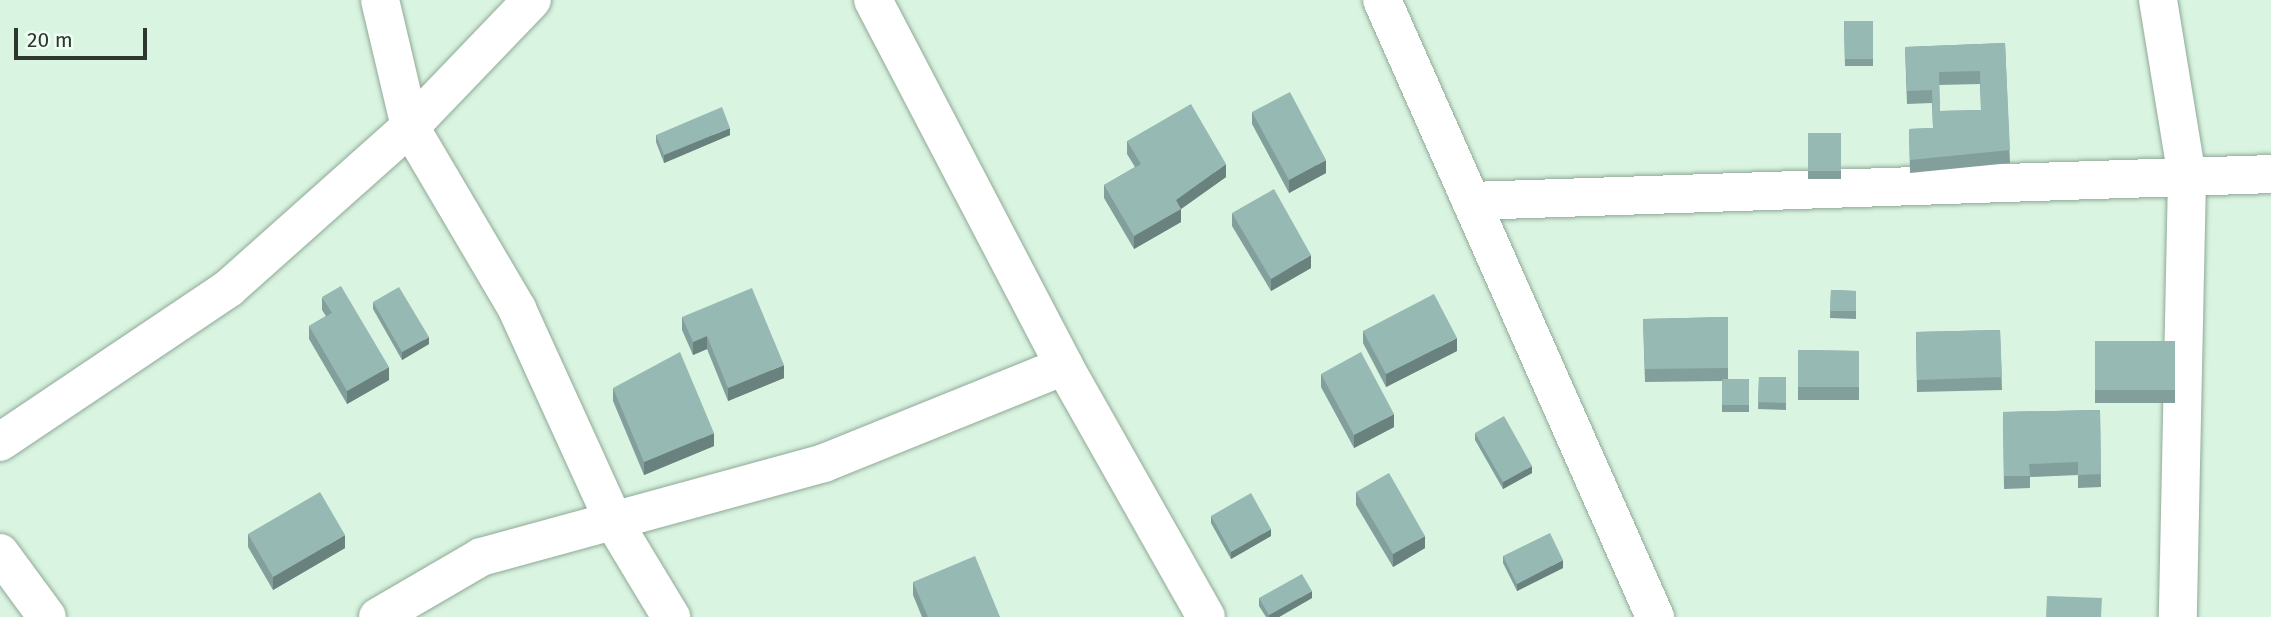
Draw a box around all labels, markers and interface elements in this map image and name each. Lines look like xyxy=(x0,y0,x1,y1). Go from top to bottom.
scale bar xyxy=(18,14,150,58)
text: 20 m xyxy=(27,27,73,53)

